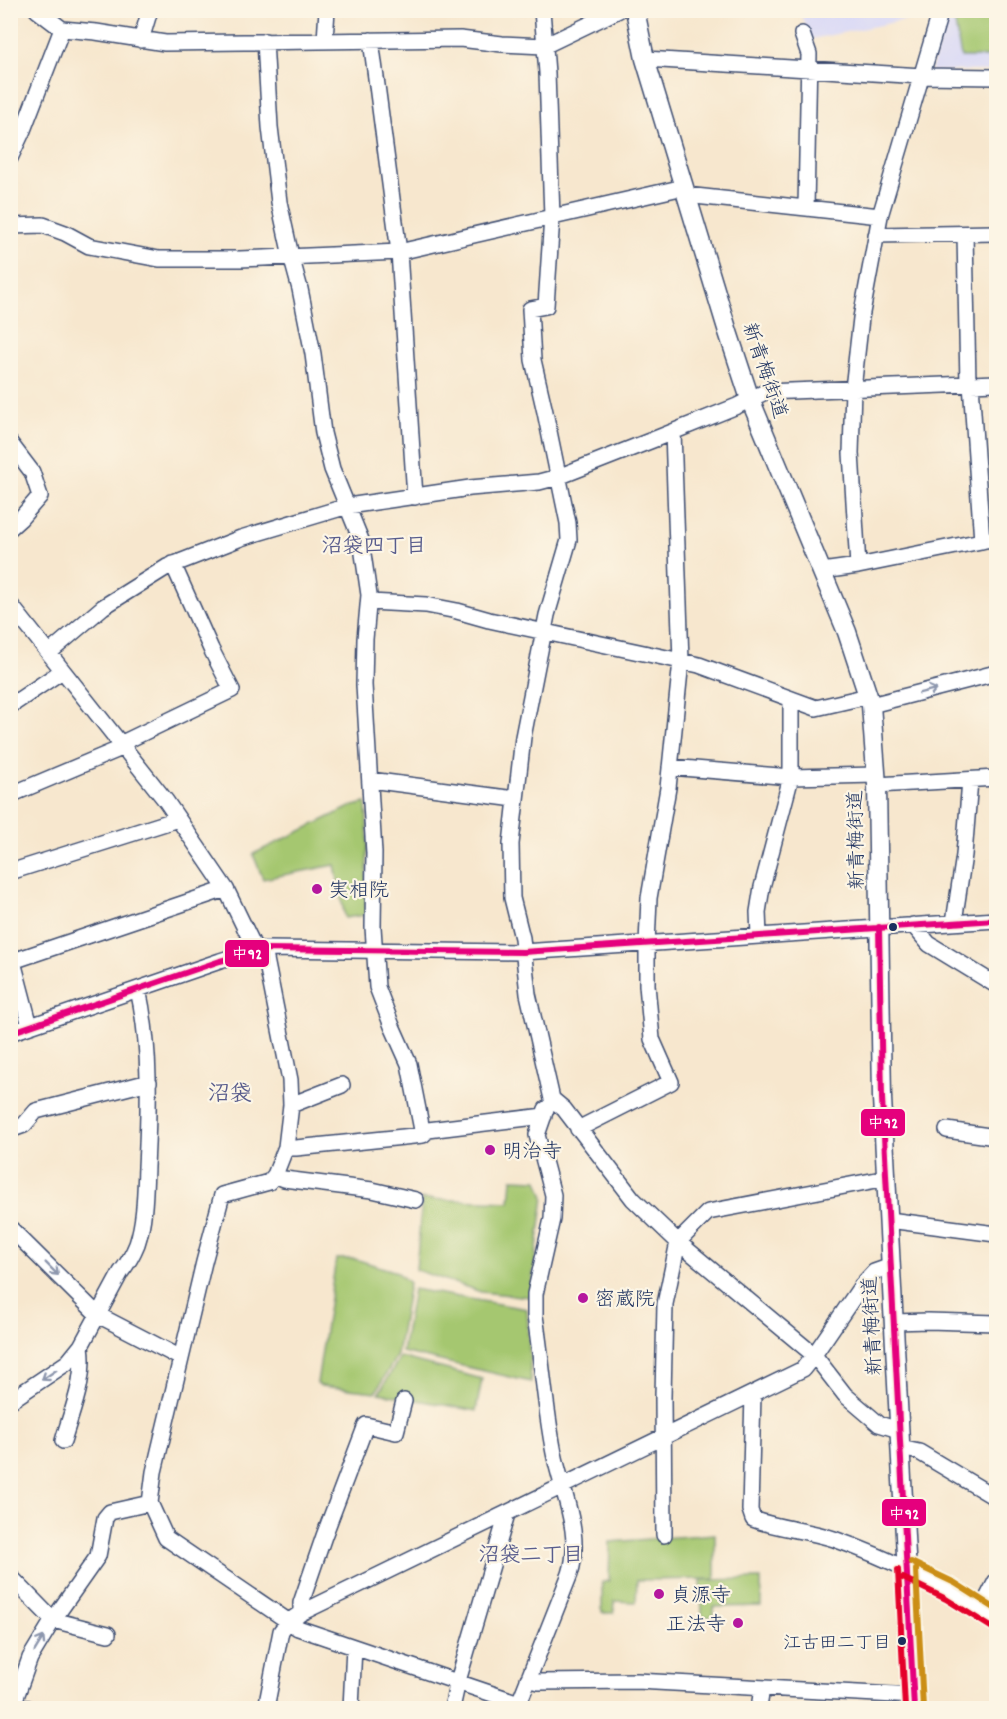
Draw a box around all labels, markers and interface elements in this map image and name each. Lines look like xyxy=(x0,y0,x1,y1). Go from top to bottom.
street label: 新青梅街道 xyxy=(734,319,793,423)
district label: 沼袋四丁目 xyxy=(322,533,427,563)
one-way arrow xyxy=(918,684,937,696)
street label: 新青梅街道 xyxy=(843,790,873,890)
place label: 実相院 xyxy=(329,878,389,906)
marker: 実相院 xyxy=(310,882,324,896)
unlabelled marker xyxy=(887,921,899,933)
line badge: 中92 xyxy=(224,939,270,968)
text: 中92 xyxy=(232,944,262,967)
district label: 沼袋 xyxy=(208,1080,252,1111)
line badge: 中92 xyxy=(860,1108,906,1137)
text: 中92 xyxy=(868,1113,898,1136)
place label: 明治寺 xyxy=(502,1139,562,1167)
marker: 明治寺 xyxy=(483,1143,497,1157)
one-way arrow xyxy=(44,1262,59,1277)
street label: 新青梅街道 xyxy=(857,1275,891,1377)
place label: 密蔵院 xyxy=(595,1287,655,1315)
marker: 密蔵院 xyxy=(576,1291,590,1305)
one-way arrow xyxy=(41,1369,57,1381)
line badge: 中92 xyxy=(881,1498,927,1527)
text: 中92 xyxy=(889,1504,919,1527)
district label: 沼袋二丁目 xyxy=(479,1542,584,1572)
place label: 貞源寺 xyxy=(671,1583,731,1611)
marker: 貞源寺 xyxy=(652,1587,666,1601)
place label: 正法寺 xyxy=(666,1612,726,1640)
marker: 正法寺 xyxy=(731,1616,745,1630)
place label: 江古田二丁目 xyxy=(783,1632,891,1657)
marker: 江古田二丁目 xyxy=(896,1635,908,1647)
one-way arrow xyxy=(33,1636,45,1653)

